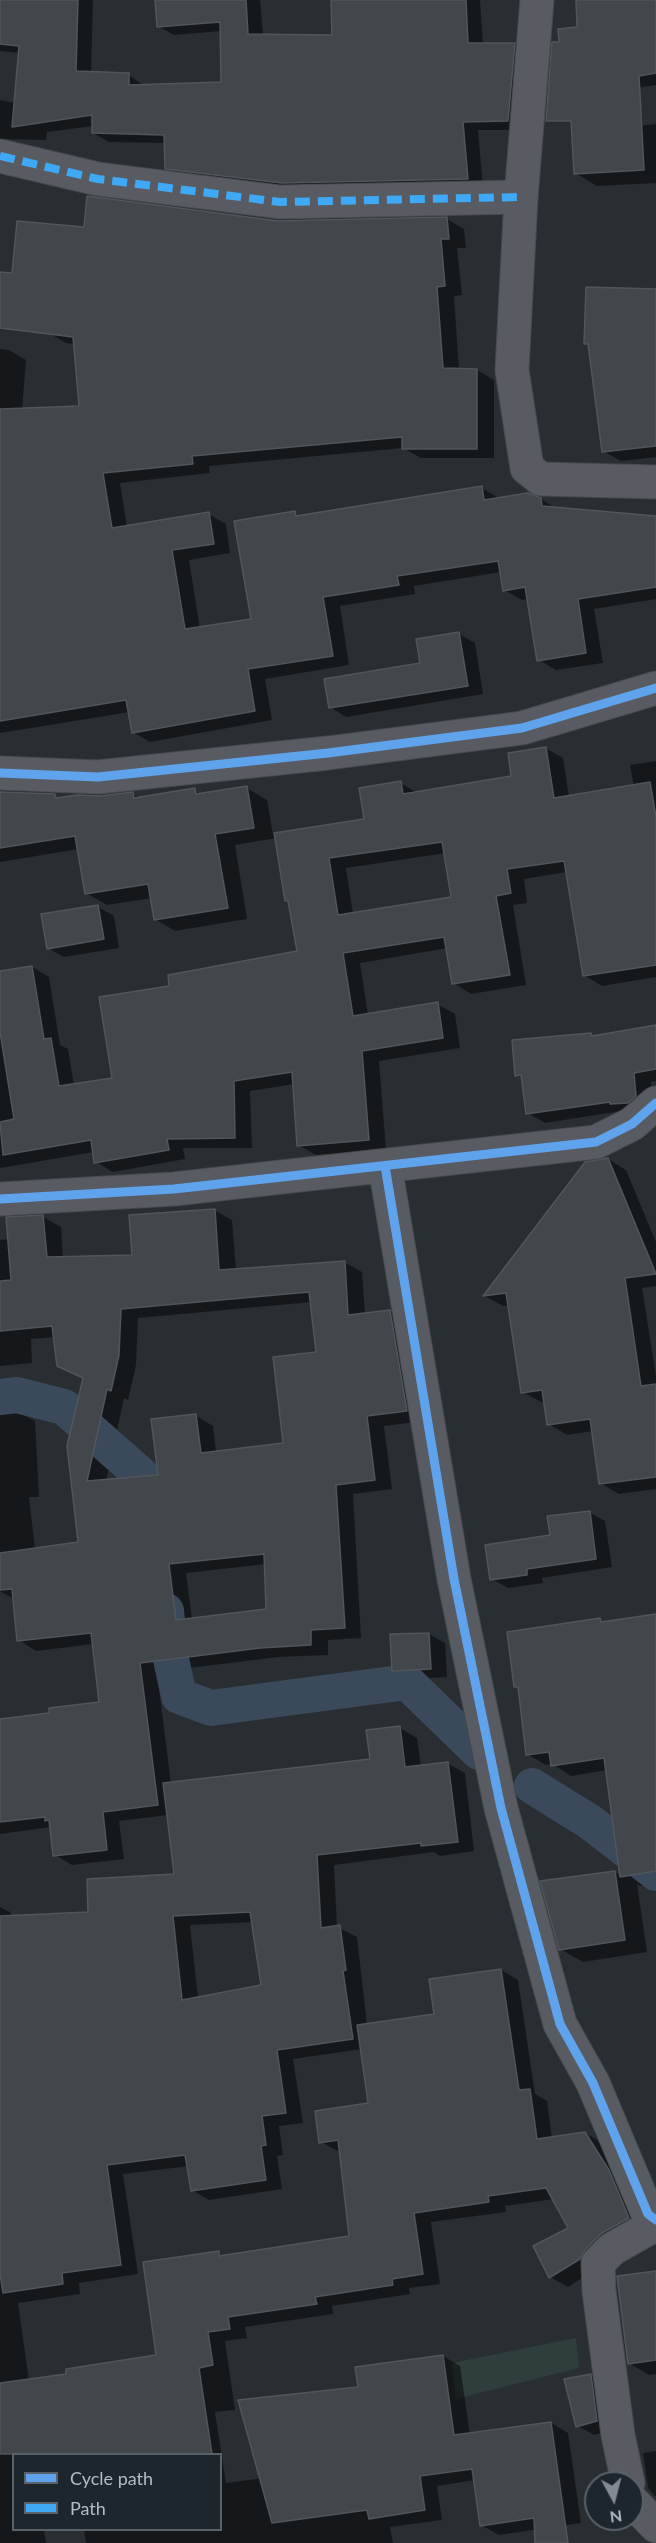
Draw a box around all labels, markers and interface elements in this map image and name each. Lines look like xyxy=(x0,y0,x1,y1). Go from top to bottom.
legend xyxy=(12,2453,222,2531)
text: Cycle path xyxy=(70,2467,153,2489)
north arrow xyxy=(584,2471,644,2531)
text: Path xyxy=(70,2497,106,2519)
text: N xyxy=(609,2507,623,2528)

